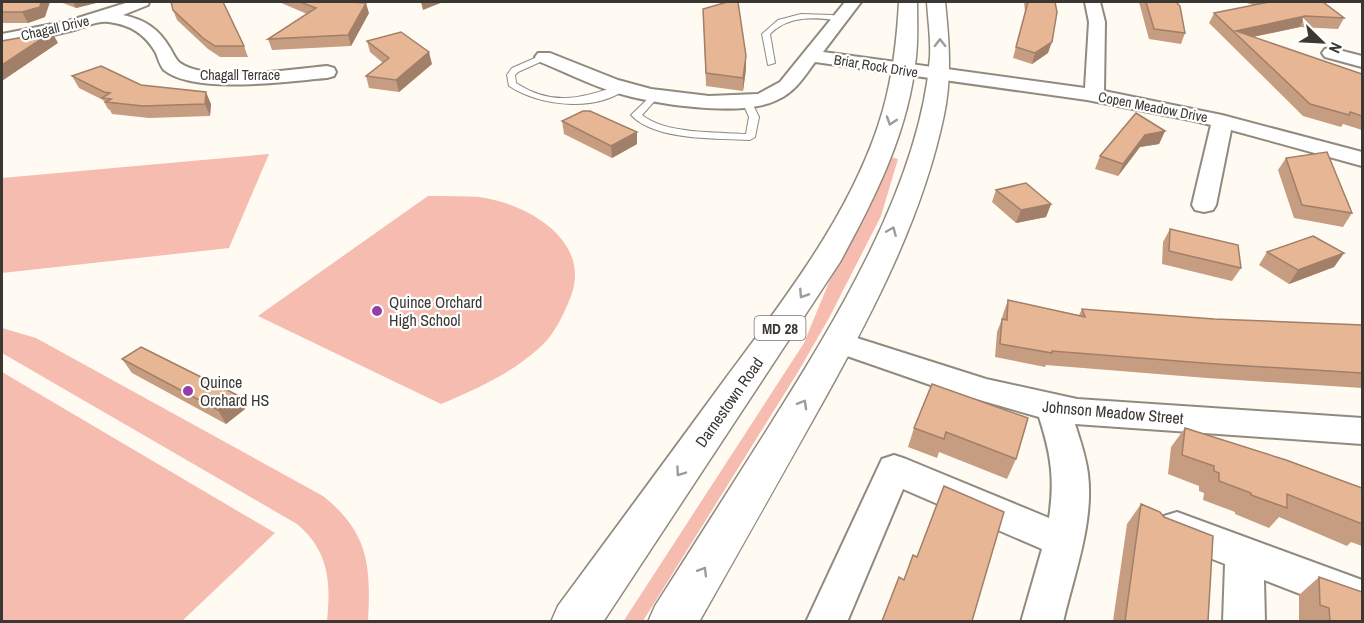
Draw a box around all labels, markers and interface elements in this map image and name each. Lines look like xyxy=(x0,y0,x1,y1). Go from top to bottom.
street label: Chagall Drive xyxy=(19,11,91,45)
north arrow xyxy=(1292,12,1352,72)
one-way arrow xyxy=(934,38,946,47)
text: N xyxy=(1324,39,1348,57)
street label: Briar Rock Drive xyxy=(833,50,919,82)
street label: Chagall Terrace xyxy=(200,66,280,84)
street label: Copen Meadow Drive xyxy=(1097,88,1209,126)
one-way arrow xyxy=(886,115,898,126)
one-way arrow xyxy=(885,226,897,237)
one-way arrow xyxy=(799,288,811,298)
place label: Quince Orchard High School xyxy=(389,291,482,331)
marker: Quince Orchard High School xyxy=(370,304,384,318)
road number: MD 28 xyxy=(754,316,806,340)
street label: Darnestown Road xyxy=(690,353,768,451)
place label: Quince Orchard HS xyxy=(200,371,270,411)
marker: Quince Orchard HS xyxy=(181,384,195,398)
street label: Johnson Meadow Street xyxy=(1042,395,1185,429)
one-way arrow xyxy=(795,400,807,410)
one-way arrow xyxy=(676,465,687,476)
one-way arrow xyxy=(695,567,707,577)

